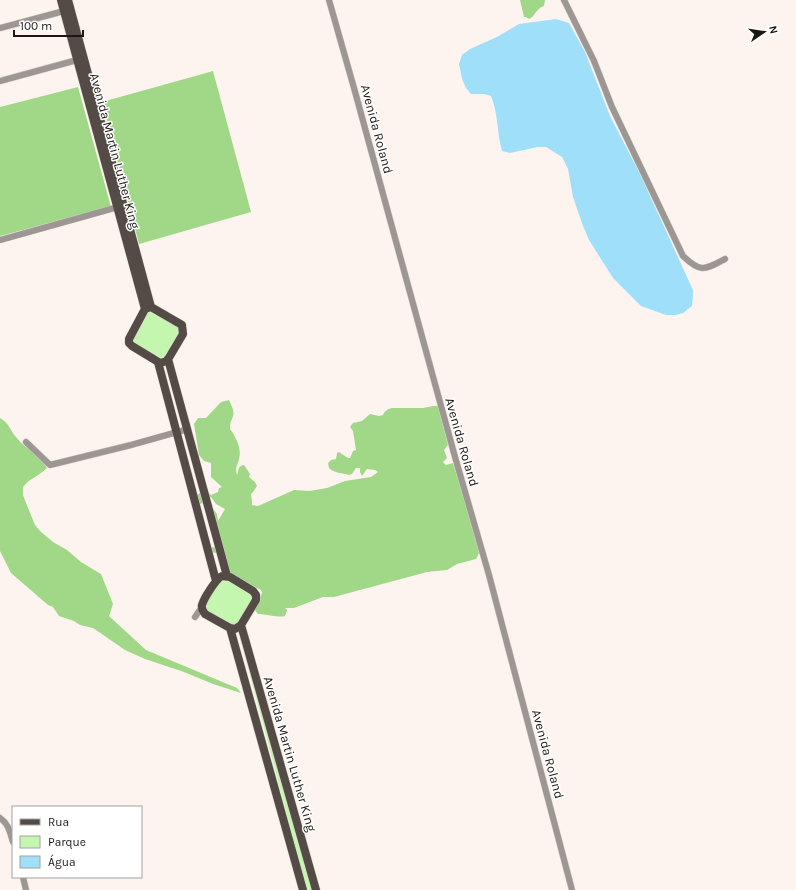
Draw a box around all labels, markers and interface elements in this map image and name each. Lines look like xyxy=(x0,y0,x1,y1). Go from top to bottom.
scale bar xyxy=(14,12,83,38)
north arrow xyxy=(744,12,784,52)
text: 100 m xyxy=(20,19,52,33)
text: N xyxy=(766,25,780,35)
street label: Avenida Martin Luther King xyxy=(87,71,143,231)
street label: Avenida Roland xyxy=(358,83,396,175)
street label: Avenida Roland xyxy=(442,396,482,488)
street label: Avenida Martin Luther King xyxy=(261,675,320,834)
street label: Avenida Roland xyxy=(529,708,567,800)
legend xyxy=(12,806,142,878)
text: Rua xyxy=(48,815,69,829)
text: Parque xyxy=(48,835,86,849)
text: Água xyxy=(48,854,76,869)

